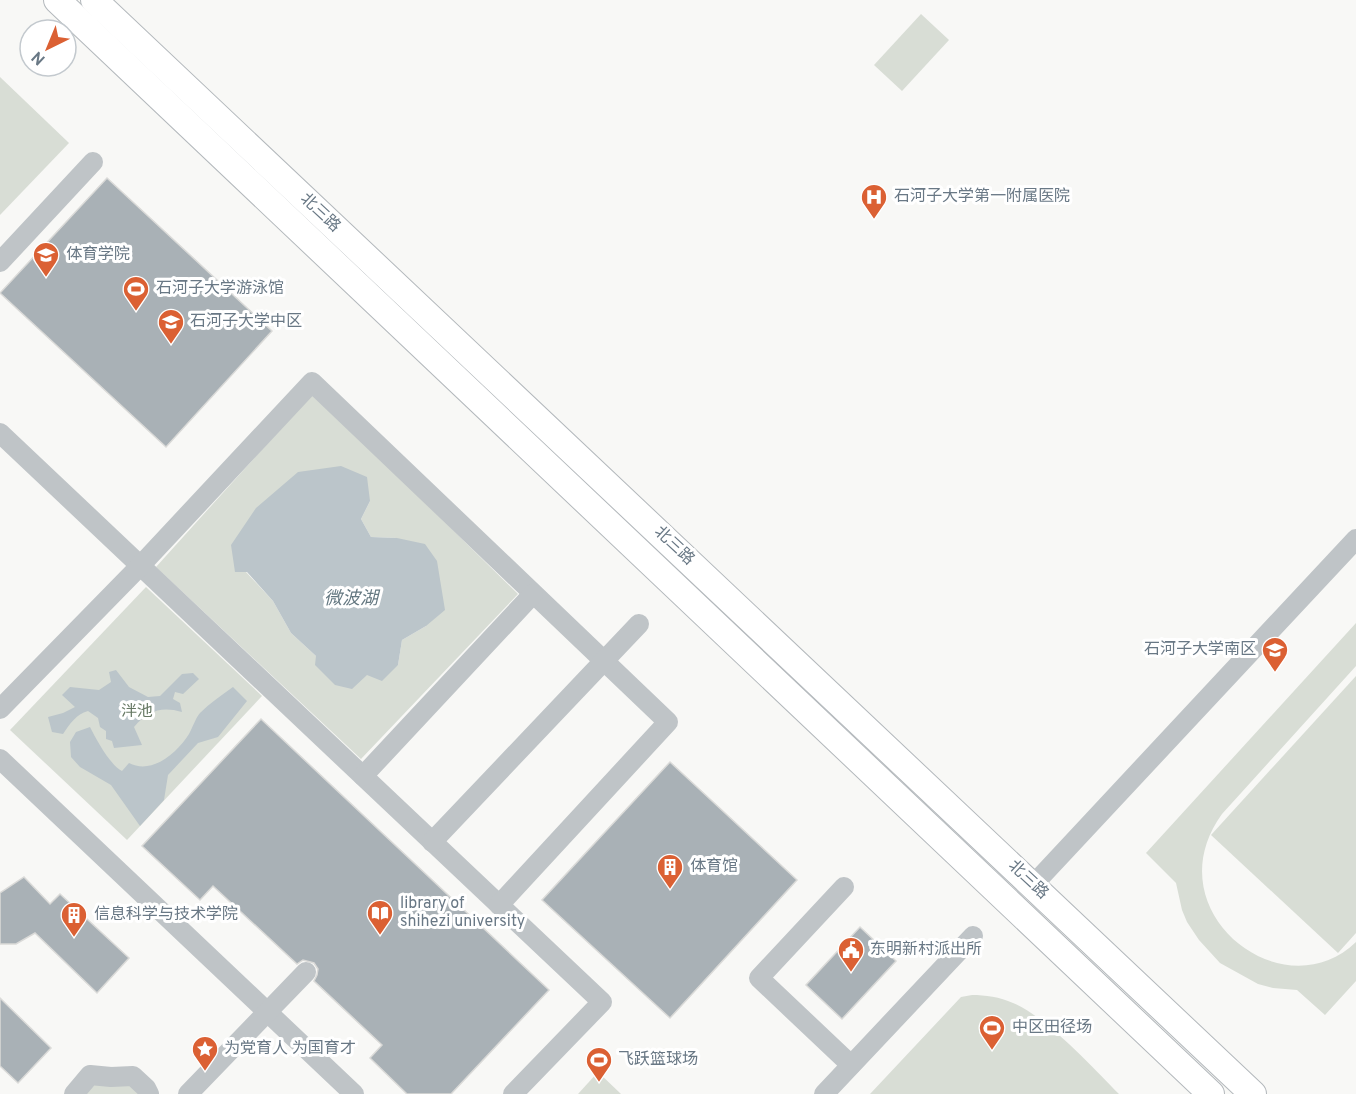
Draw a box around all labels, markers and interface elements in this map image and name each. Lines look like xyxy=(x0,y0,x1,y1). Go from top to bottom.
north arrow xyxy=(18,18,78,78)
text: N xyxy=(28,46,50,69)
hospital icon: 石河子大学第一附属医院 xyxy=(859,182,889,220)
place label: 石河子大学第一附属医院 xyxy=(894,187,1070,207)
street label: 北三路 xyxy=(296,189,344,237)
school or university icon: 体育学院 xyxy=(31,240,61,278)
place label: 体育学院 xyxy=(66,245,130,265)
sports icon: 石河子大学游泳馆 xyxy=(121,274,151,312)
place label: 石河子大学游泳馆 xyxy=(156,279,284,299)
school or university icon: 石河子大学中区 xyxy=(156,307,186,345)
place label: 石河子大学中区 xyxy=(190,312,302,332)
street label: 北三路 xyxy=(650,522,698,570)
water label: 微波湖 xyxy=(324,588,381,611)
school or university icon: 石河子大学南区 xyxy=(1260,635,1290,673)
place label: 石河子大学南区 xyxy=(1144,640,1256,660)
park label: 泮池 xyxy=(121,702,153,722)
building icon: 体育馆 xyxy=(655,852,685,890)
street label: 北三路 xyxy=(1004,856,1052,904)
place label: 体育馆 xyxy=(690,857,738,877)
place label: library of shihezi university xyxy=(400,894,525,932)
library icon: library of shihezi university xyxy=(365,898,395,936)
building icon: 信息科学与技术学院 xyxy=(59,900,89,938)
place label: 信息科学与技术学院 xyxy=(94,905,238,925)
public building icon: 东明新村派出所 xyxy=(836,935,866,973)
place label: 东明新村派出所 xyxy=(870,940,982,960)
sports icon: 中区田径场 xyxy=(977,1013,1007,1051)
place label: 中区田径场 xyxy=(1012,1018,1092,1038)
place icon: 为党育人 为国育才 xyxy=(190,1034,220,1072)
place label: 为党育人 为国育才 xyxy=(224,1039,356,1059)
sports icon: 飞跃篮球场 xyxy=(584,1045,614,1083)
place label: 飞跃篮球场 xyxy=(618,1050,698,1070)

